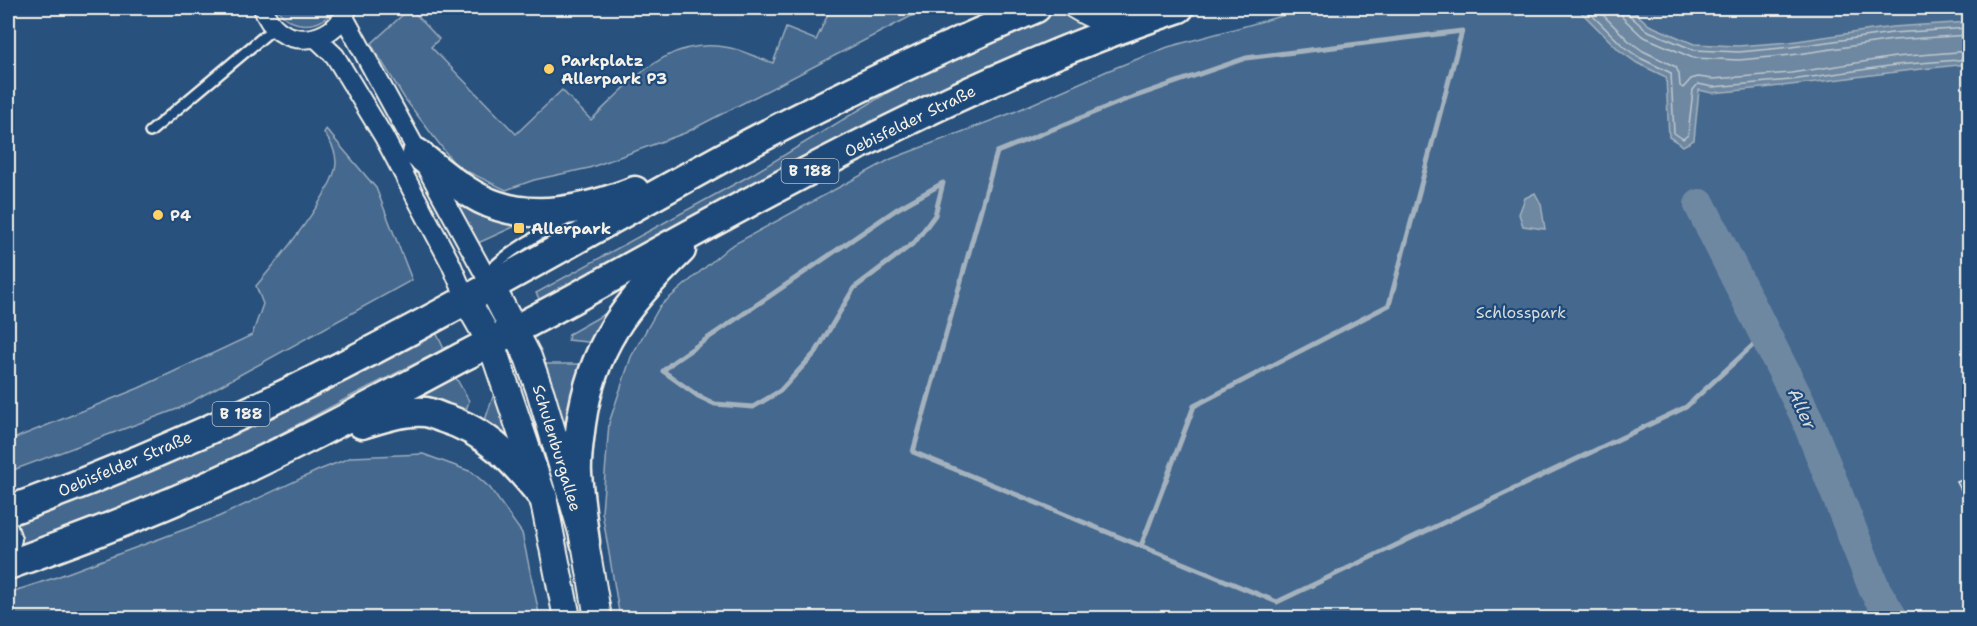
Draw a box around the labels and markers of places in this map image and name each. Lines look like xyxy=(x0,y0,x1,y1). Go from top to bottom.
place label: Parkplatz Allerpark P3 xyxy=(561,50,667,89)
marker: Parkplatz Allerpark P3 xyxy=(542,62,556,76)
place label: P4 xyxy=(170,205,191,226)
marker: P4 xyxy=(151,208,165,222)
place label: Allerpark xyxy=(531,218,611,239)
marker: Allerpark xyxy=(512,221,526,235)

